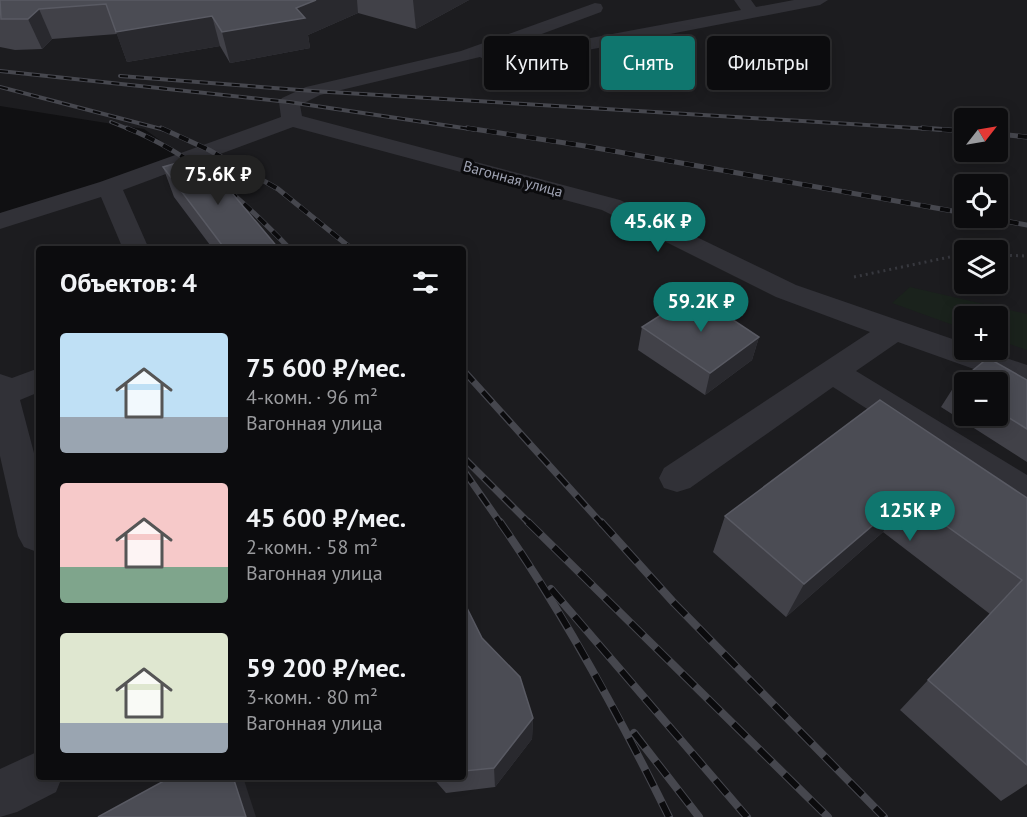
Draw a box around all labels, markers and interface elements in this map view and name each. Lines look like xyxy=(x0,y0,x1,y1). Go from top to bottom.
chip: Купить xyxy=(484,36,589,90)
chip: Снять xyxy=(601,36,695,90)
chip: Фильтры xyxy=(707,36,830,90)
north arrow xyxy=(954,108,1008,162)
map controls xyxy=(954,108,1008,426)
pin: 75.6K ₽ xyxy=(163,155,273,206)
street label: Вагонная улица xyxy=(461,156,565,201)
text: 75.6K ₽ xyxy=(184,161,252,187)
button: locate xyxy=(954,174,1008,228)
pin: 45.6K ₽ xyxy=(603,202,713,253)
text: 45.6K ₽ xyxy=(624,208,692,234)
button: layers xyxy=(954,240,1008,294)
text: Объектов: 4 xyxy=(60,266,197,299)
icon: filters xyxy=(409,266,442,299)
pin: 59.2K ₽ xyxy=(646,282,756,333)
text: 59.2K ₽ xyxy=(667,288,735,314)
button: + xyxy=(954,306,1008,360)
text: 75 600 ₽/мес. xyxy=(246,351,406,384)
icon: home xyxy=(108,357,180,429)
button: − xyxy=(954,372,1008,426)
text: 4-комн. · 96 m² xyxy=(246,384,378,410)
text: Вагонная улица xyxy=(246,410,383,436)
pin: 125K ₽ xyxy=(861,491,959,542)
text: 125K ₽ xyxy=(879,497,941,523)
text: 45 600 ₽/мес. xyxy=(246,501,406,534)
icon: home xyxy=(108,507,180,579)
text: 2-комн. · 58 m² xyxy=(246,534,378,560)
text: Вагонная улица xyxy=(246,560,383,586)
text: 59 200 ₽/мес. xyxy=(246,651,406,684)
icon: home xyxy=(108,657,180,729)
text: 3-комн. · 80 m² xyxy=(246,684,378,710)
text: Вагонная улица xyxy=(246,710,383,736)

